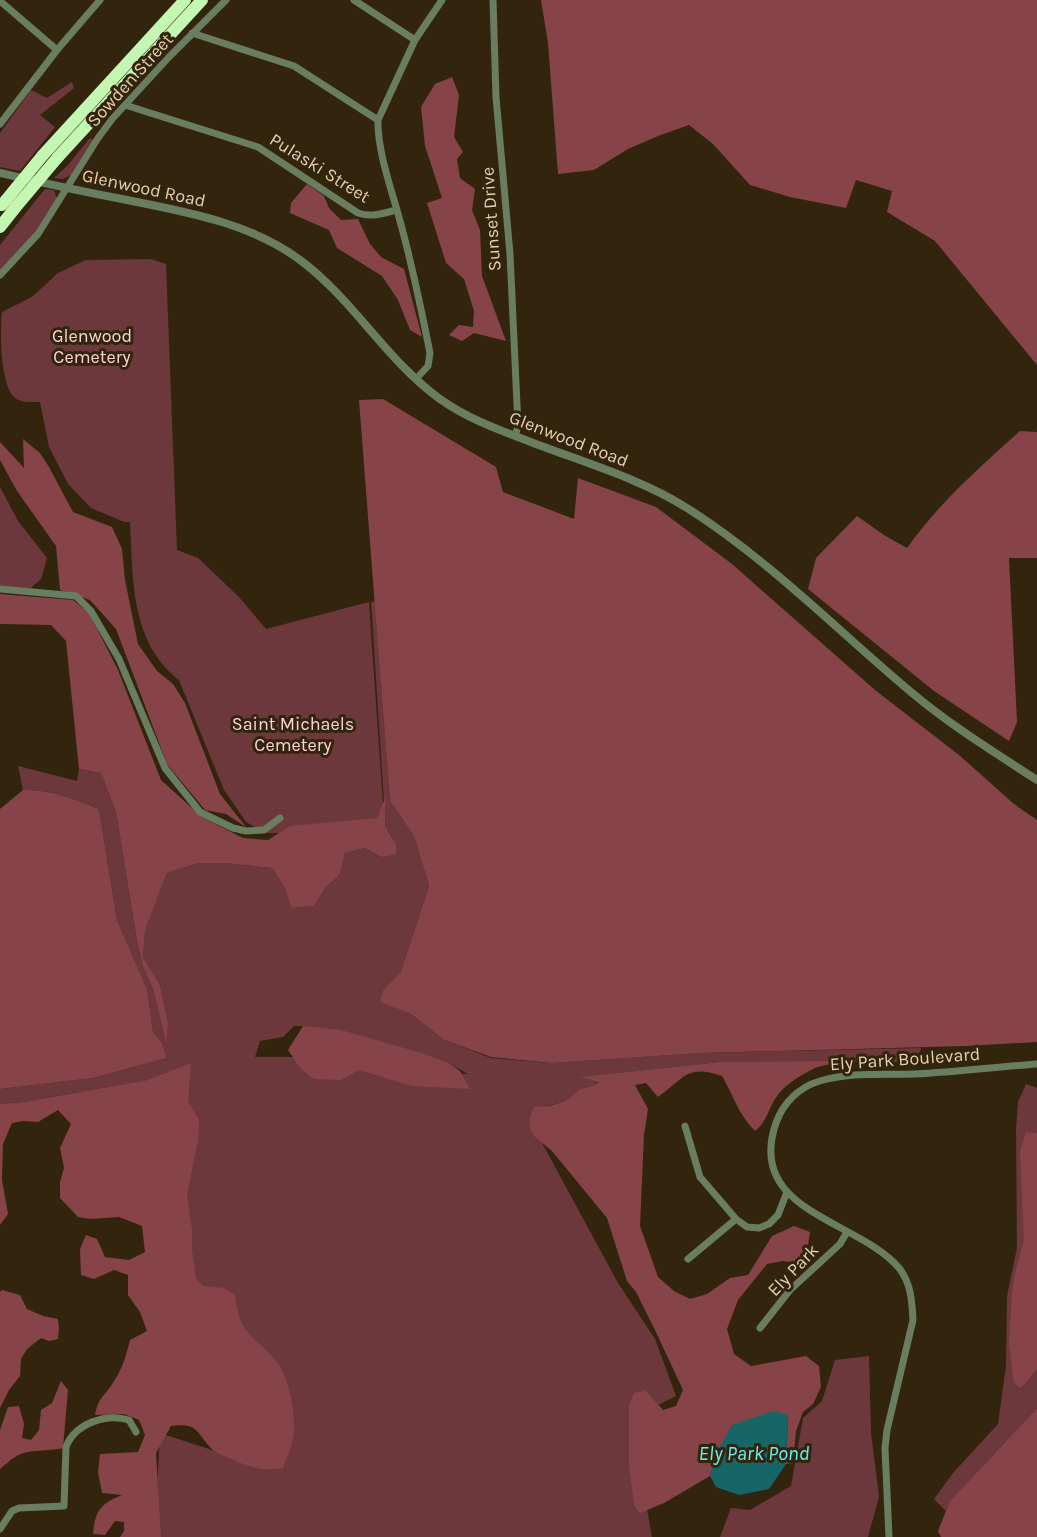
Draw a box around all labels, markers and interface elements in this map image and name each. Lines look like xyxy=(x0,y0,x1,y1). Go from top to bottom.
street label: Sowden Street xyxy=(82,29,178,131)
street label: Pulaski Street xyxy=(266,128,375,208)
street label: Glenwood Road xyxy=(80,164,208,212)
street label: Sunset Drive xyxy=(476,166,506,272)
park label: Glenwood Cemetery xyxy=(52,325,132,368)
street label: Glenwood Road xyxy=(506,406,632,472)
park label: Saint Michaels Cemetery xyxy=(232,713,354,756)
street label: Ely Park Boulevard xyxy=(829,1043,981,1075)
street label: Ely Park xyxy=(763,1239,823,1301)
water label: Ely Park Pond xyxy=(699,1442,810,1465)

